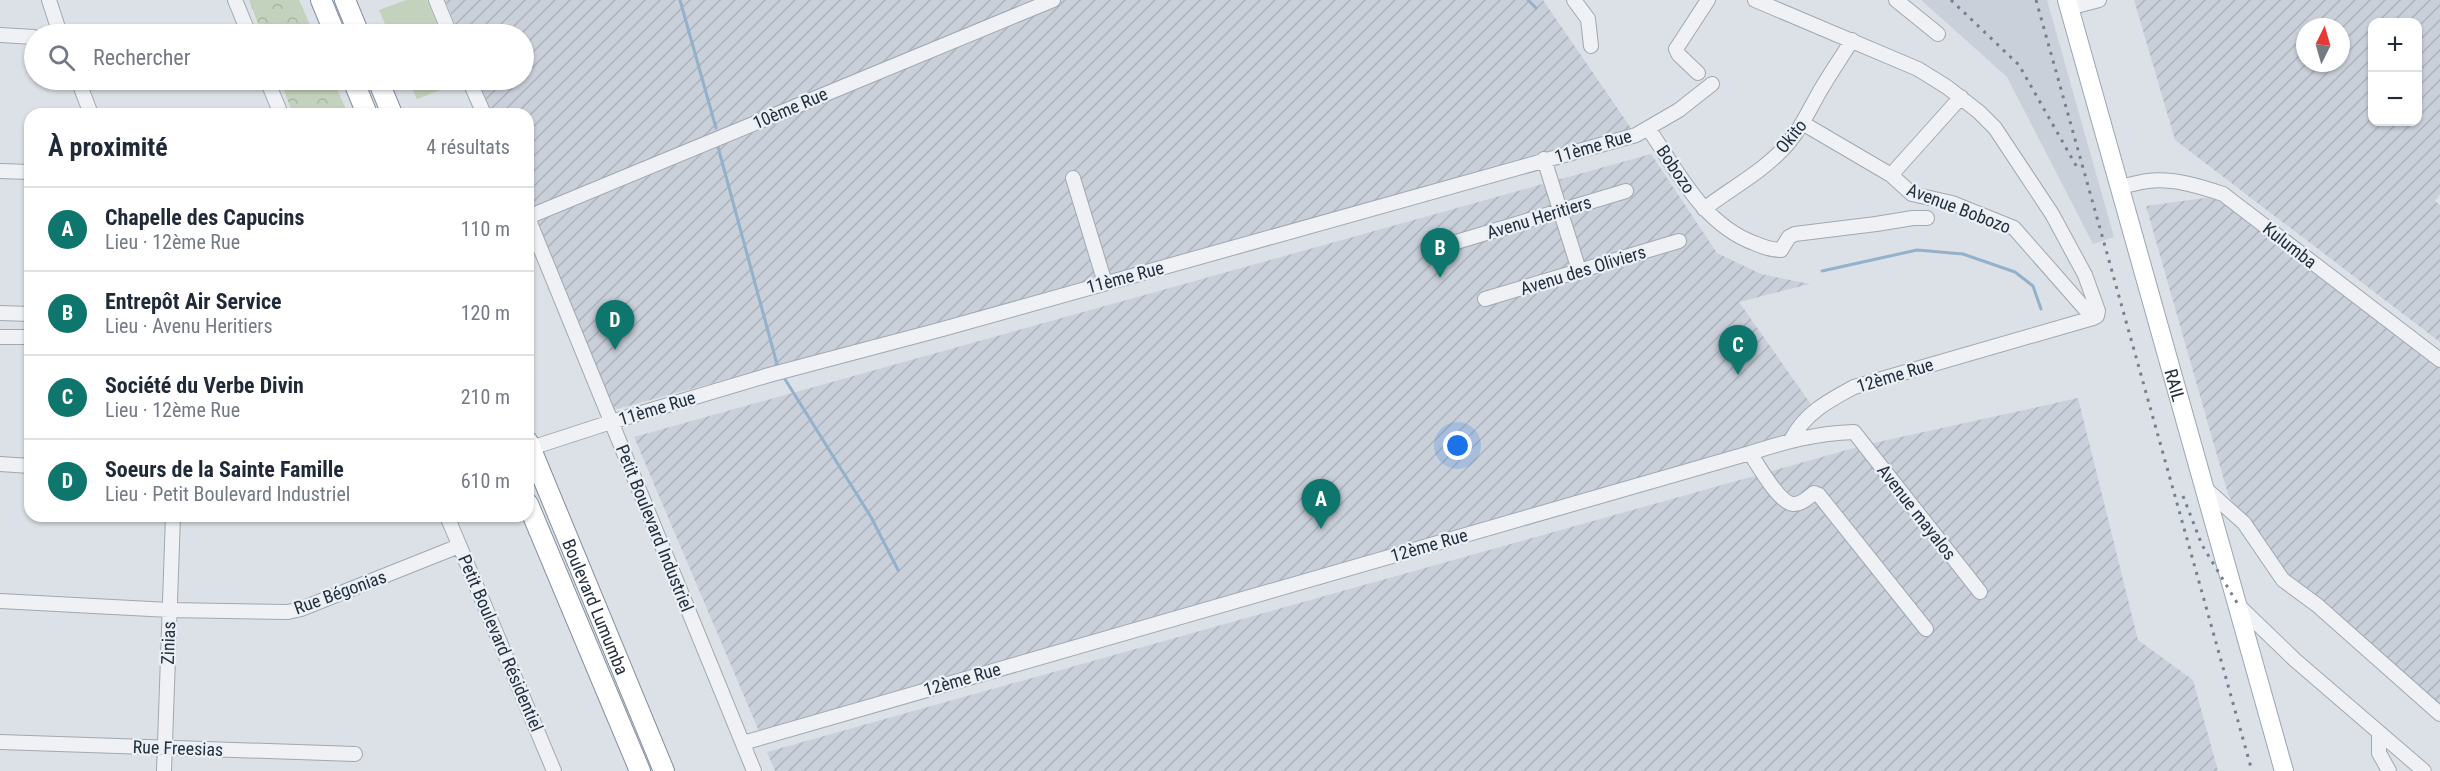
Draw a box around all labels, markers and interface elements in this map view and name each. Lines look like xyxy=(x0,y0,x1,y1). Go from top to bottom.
north arrow xyxy=(2296,18,2350,72)
map controls xyxy=(2368,18,2422,126)
button: + xyxy=(2368,18,2422,72)
search box xyxy=(24,24,534,90)
icon: search xyxy=(45,41,78,74)
text: Rechercher xyxy=(93,45,190,70)
button: − xyxy=(2368,72,2422,126)
street label: 10ème Rue xyxy=(750,83,830,133)
street label: Okito xyxy=(1771,115,1811,157)
street label: 11ème Rue xyxy=(1552,125,1634,167)
text: À proximité xyxy=(48,132,168,162)
text: 4 résultats xyxy=(426,135,510,159)
street label: Bobozo xyxy=(1652,141,1700,197)
street label: Avenue Bobozo xyxy=(1904,179,2014,237)
street label: Avenu Heritiers xyxy=(1484,191,1594,243)
text: Chapelle des Capucins xyxy=(105,205,304,230)
text: A xyxy=(62,217,73,241)
text: 110 m xyxy=(461,217,510,241)
street label: Kulumba xyxy=(2259,218,2321,272)
pin: B xyxy=(1420,228,1460,278)
text: Lieu · 12ème Rue xyxy=(105,230,240,254)
street label: Avenu des Oliviers xyxy=(1518,241,1648,299)
street label: 11ème Rue xyxy=(1084,257,1166,297)
text: Entrepôt Air Service xyxy=(105,289,282,314)
pin: D xyxy=(596,300,634,350)
text: B xyxy=(62,301,73,325)
text: 120 m xyxy=(461,301,510,325)
text: Lieu · Avenu Heritiers xyxy=(105,314,273,338)
pin: C xyxy=(1718,326,1758,375)
street label: 12ème Rue xyxy=(1854,353,1936,397)
street label: RAIL xyxy=(2161,366,2190,404)
text: Société du Verbe Divin xyxy=(105,373,304,398)
text: C xyxy=(62,385,73,409)
text: 210 m xyxy=(461,385,510,409)
street label: 11ème Rue xyxy=(616,386,698,430)
text: Lieu · 12ème Rue xyxy=(105,398,240,422)
your location xyxy=(1443,431,1472,460)
street label: Petit Boulevard Industriel xyxy=(612,441,698,615)
text: Soeurs de la Sainte Famille xyxy=(105,457,344,482)
street label: Avenue mayalos xyxy=(1873,460,1961,564)
text: D xyxy=(62,469,73,493)
text: 610 m xyxy=(461,469,510,493)
pin: A xyxy=(1302,480,1340,529)
text: Lieu · Petit Boulevard Industriel xyxy=(105,482,350,506)
street label: 12ème Rue xyxy=(1388,524,1470,566)
street label: Boulevard Lumumba xyxy=(559,536,633,677)
street label: Petit Boulevard Résidentiel xyxy=(454,551,548,735)
street label: Rue Bégonias xyxy=(291,566,389,618)
street label: Zinias xyxy=(157,621,179,665)
street label: 12ème Rue xyxy=(921,658,1003,700)
street label: Rue Freesias xyxy=(132,736,224,760)

